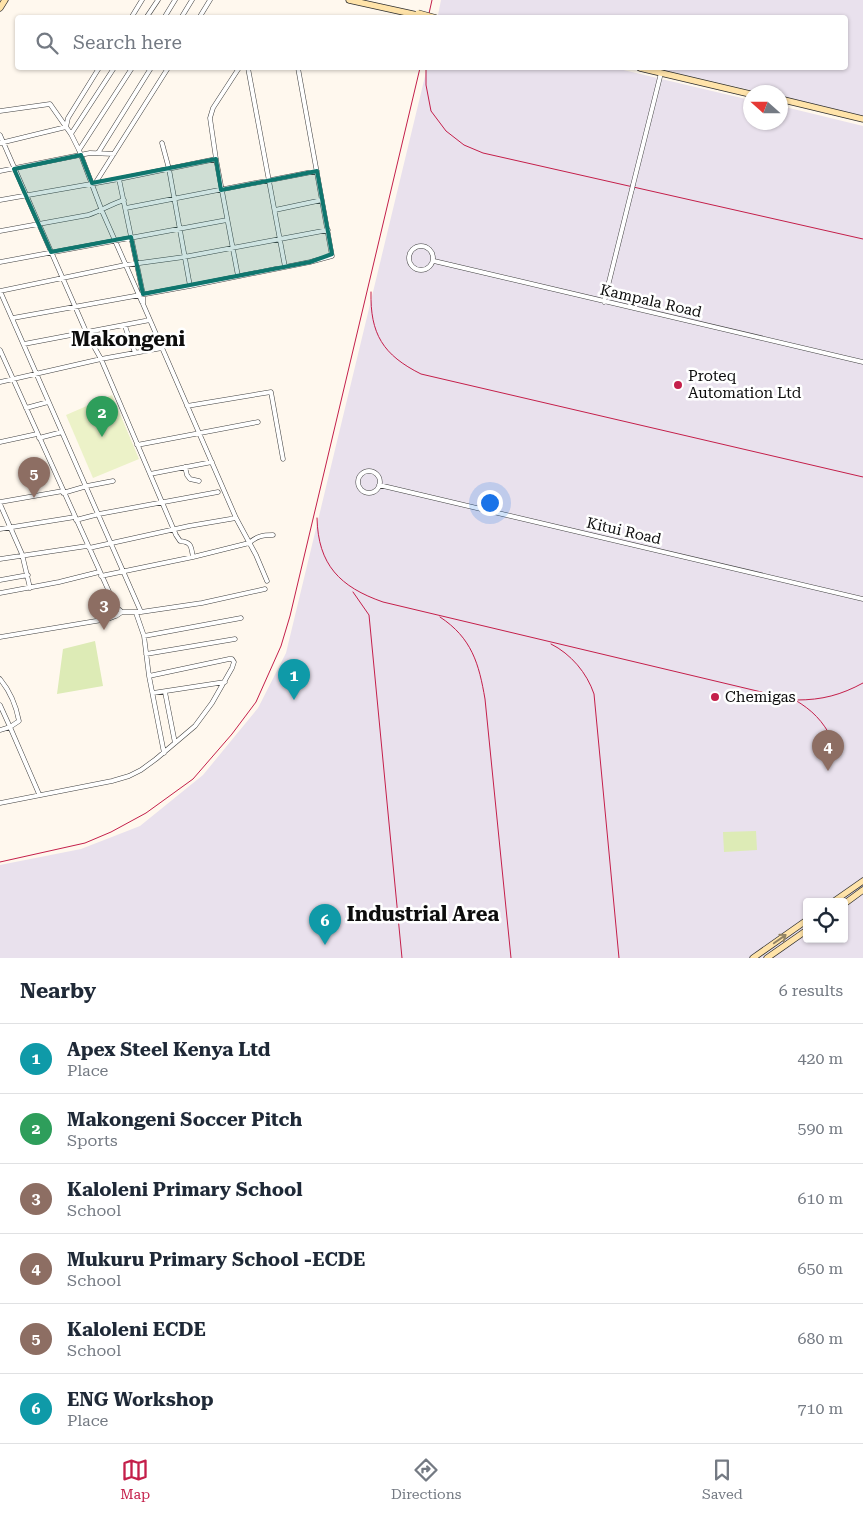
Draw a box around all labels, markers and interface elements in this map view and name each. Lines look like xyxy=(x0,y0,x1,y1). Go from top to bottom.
search box xyxy=(15,15,848,70)
icon: search xyxy=(33,29,61,57)
text: Search here xyxy=(73,31,182,54)
north arrow xyxy=(743,85,788,130)
street label: Kampala Road xyxy=(598,281,704,322)
district label: Makongeni xyxy=(71,327,185,351)
place label: Proteq Automation Ltd xyxy=(688,367,802,402)
marker: Proteq Automation Ltd xyxy=(672,379,684,391)
pin: 2 xyxy=(86,396,118,437)
pin: 5 xyxy=(18,457,50,498)
your location xyxy=(477,490,503,516)
street label: Kitui Road xyxy=(585,514,663,548)
pin: 3 xyxy=(88,589,120,630)
pin: 1 xyxy=(278,659,310,700)
place label: Chemigas xyxy=(725,688,796,706)
marker: Chemigas xyxy=(709,691,721,703)
pin: 4 xyxy=(812,730,844,771)
map controls xyxy=(803,898,848,943)
button: locate xyxy=(803,898,848,943)
district label: Industrial Area xyxy=(347,902,499,926)
pin: 6 xyxy=(309,904,341,945)
one-way arrow xyxy=(773,934,787,944)
text: Nearby xyxy=(20,979,96,1003)
text: 6 results xyxy=(779,981,843,1000)
text: Apex Steel Kenya Ltd xyxy=(67,1038,270,1061)
text: 1 xyxy=(32,1049,40,1068)
text: 420 m xyxy=(797,1049,843,1068)
text: Place xyxy=(67,1061,108,1080)
text: Makongeni Soccer Pitch xyxy=(67,1108,302,1131)
text: 2 xyxy=(32,1119,40,1138)
text: 590 m xyxy=(797,1119,843,1138)
text: Sports xyxy=(67,1131,118,1150)
text: Kaloleni Primary School xyxy=(67,1178,302,1201)
text: 3 xyxy=(32,1189,40,1208)
text: 610 m xyxy=(797,1189,843,1208)
text: School xyxy=(67,1201,121,1220)
text: Mukuru Primary School -ECDE xyxy=(67,1248,365,1271)
text: 4 xyxy=(32,1259,40,1278)
text: 650 m xyxy=(797,1259,843,1278)
text: School xyxy=(67,1271,121,1290)
text: Kaloleni ECDE xyxy=(67,1318,206,1341)
text: 5 xyxy=(32,1329,40,1348)
text: 680 m xyxy=(797,1329,843,1348)
text: School xyxy=(67,1341,121,1360)
text: ENG Workshop xyxy=(67,1388,214,1411)
text: 6 xyxy=(32,1399,40,1418)
text: 710 m xyxy=(797,1399,843,1418)
text: Place xyxy=(67,1411,108,1430)
tab: Map xyxy=(120,1456,150,1502)
tab: Directions xyxy=(391,1456,461,1502)
tab: Saved xyxy=(702,1456,743,1502)

